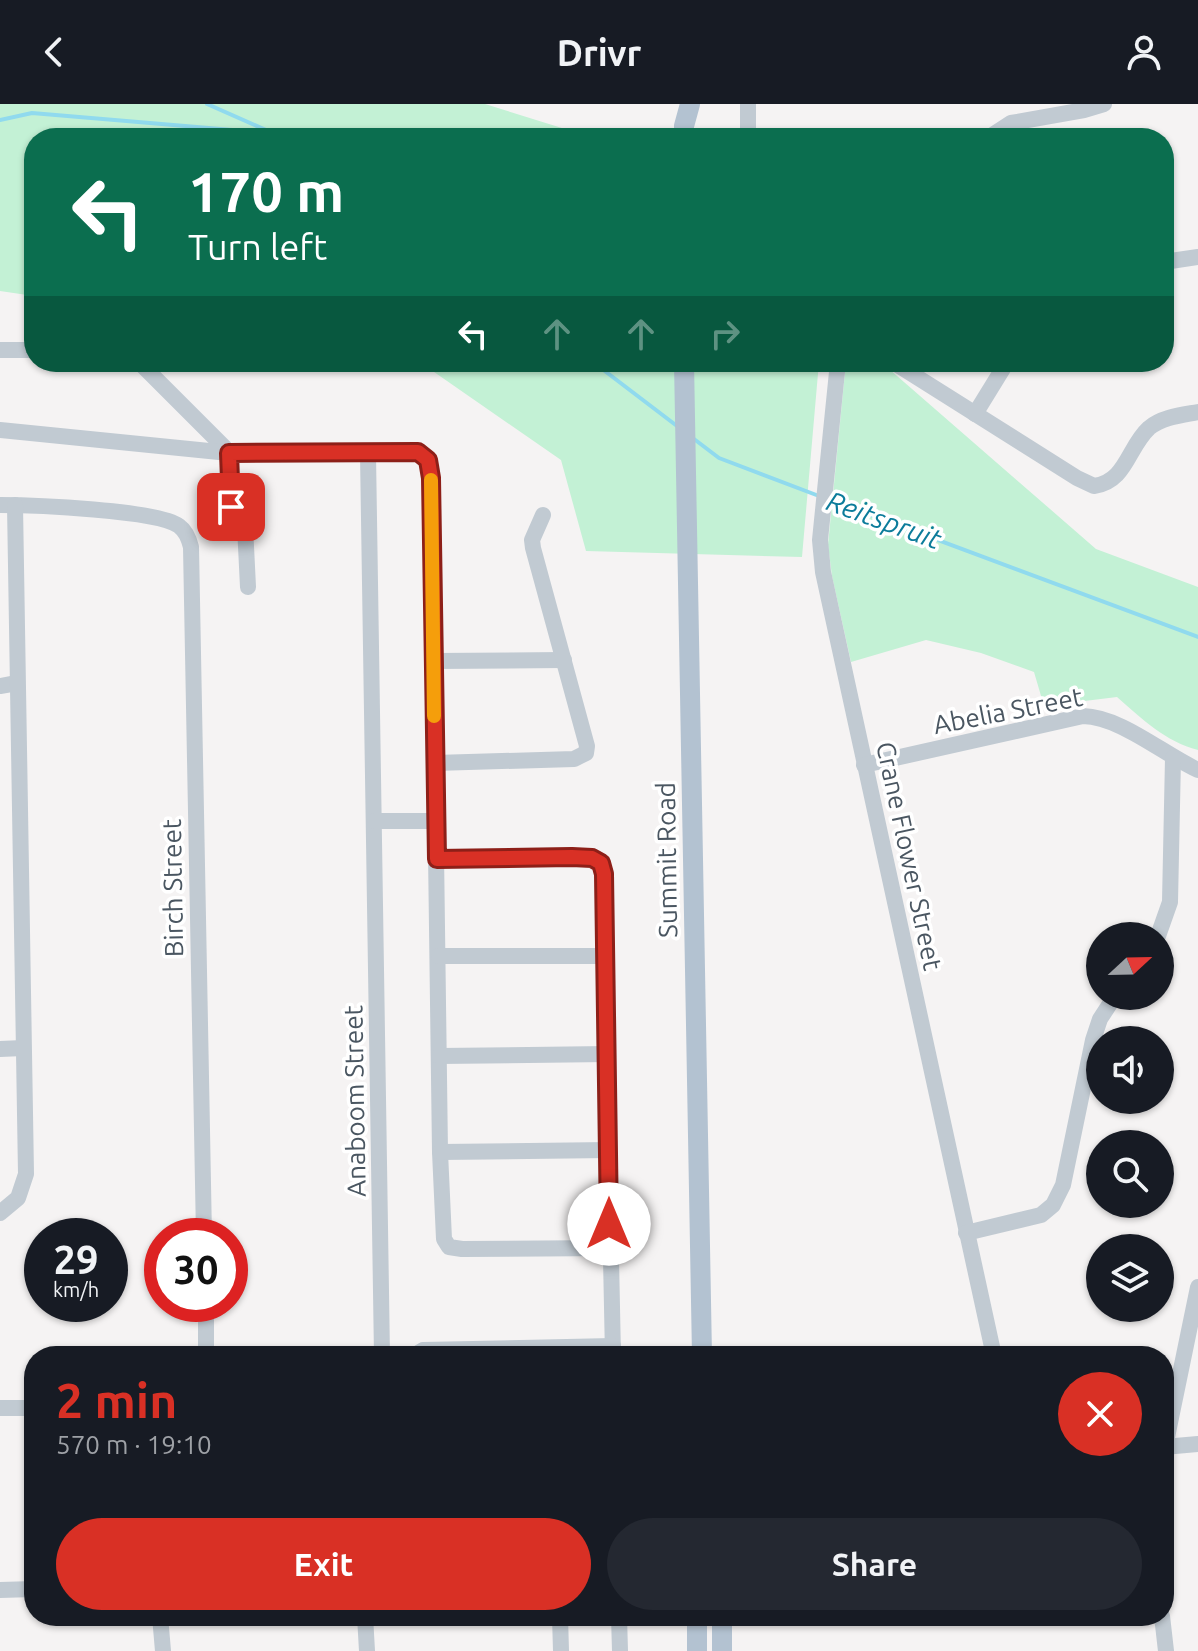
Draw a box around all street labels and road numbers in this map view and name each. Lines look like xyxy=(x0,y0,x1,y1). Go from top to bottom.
street label: Abelia Street xyxy=(931,682,1085,739)
street label: Crane Flower Street xyxy=(871,739,948,973)
street label: Summit Road xyxy=(651,782,682,938)
street label: Birch Street xyxy=(157,819,188,957)
street label: Anaboom Street xyxy=(338,1005,371,1197)

